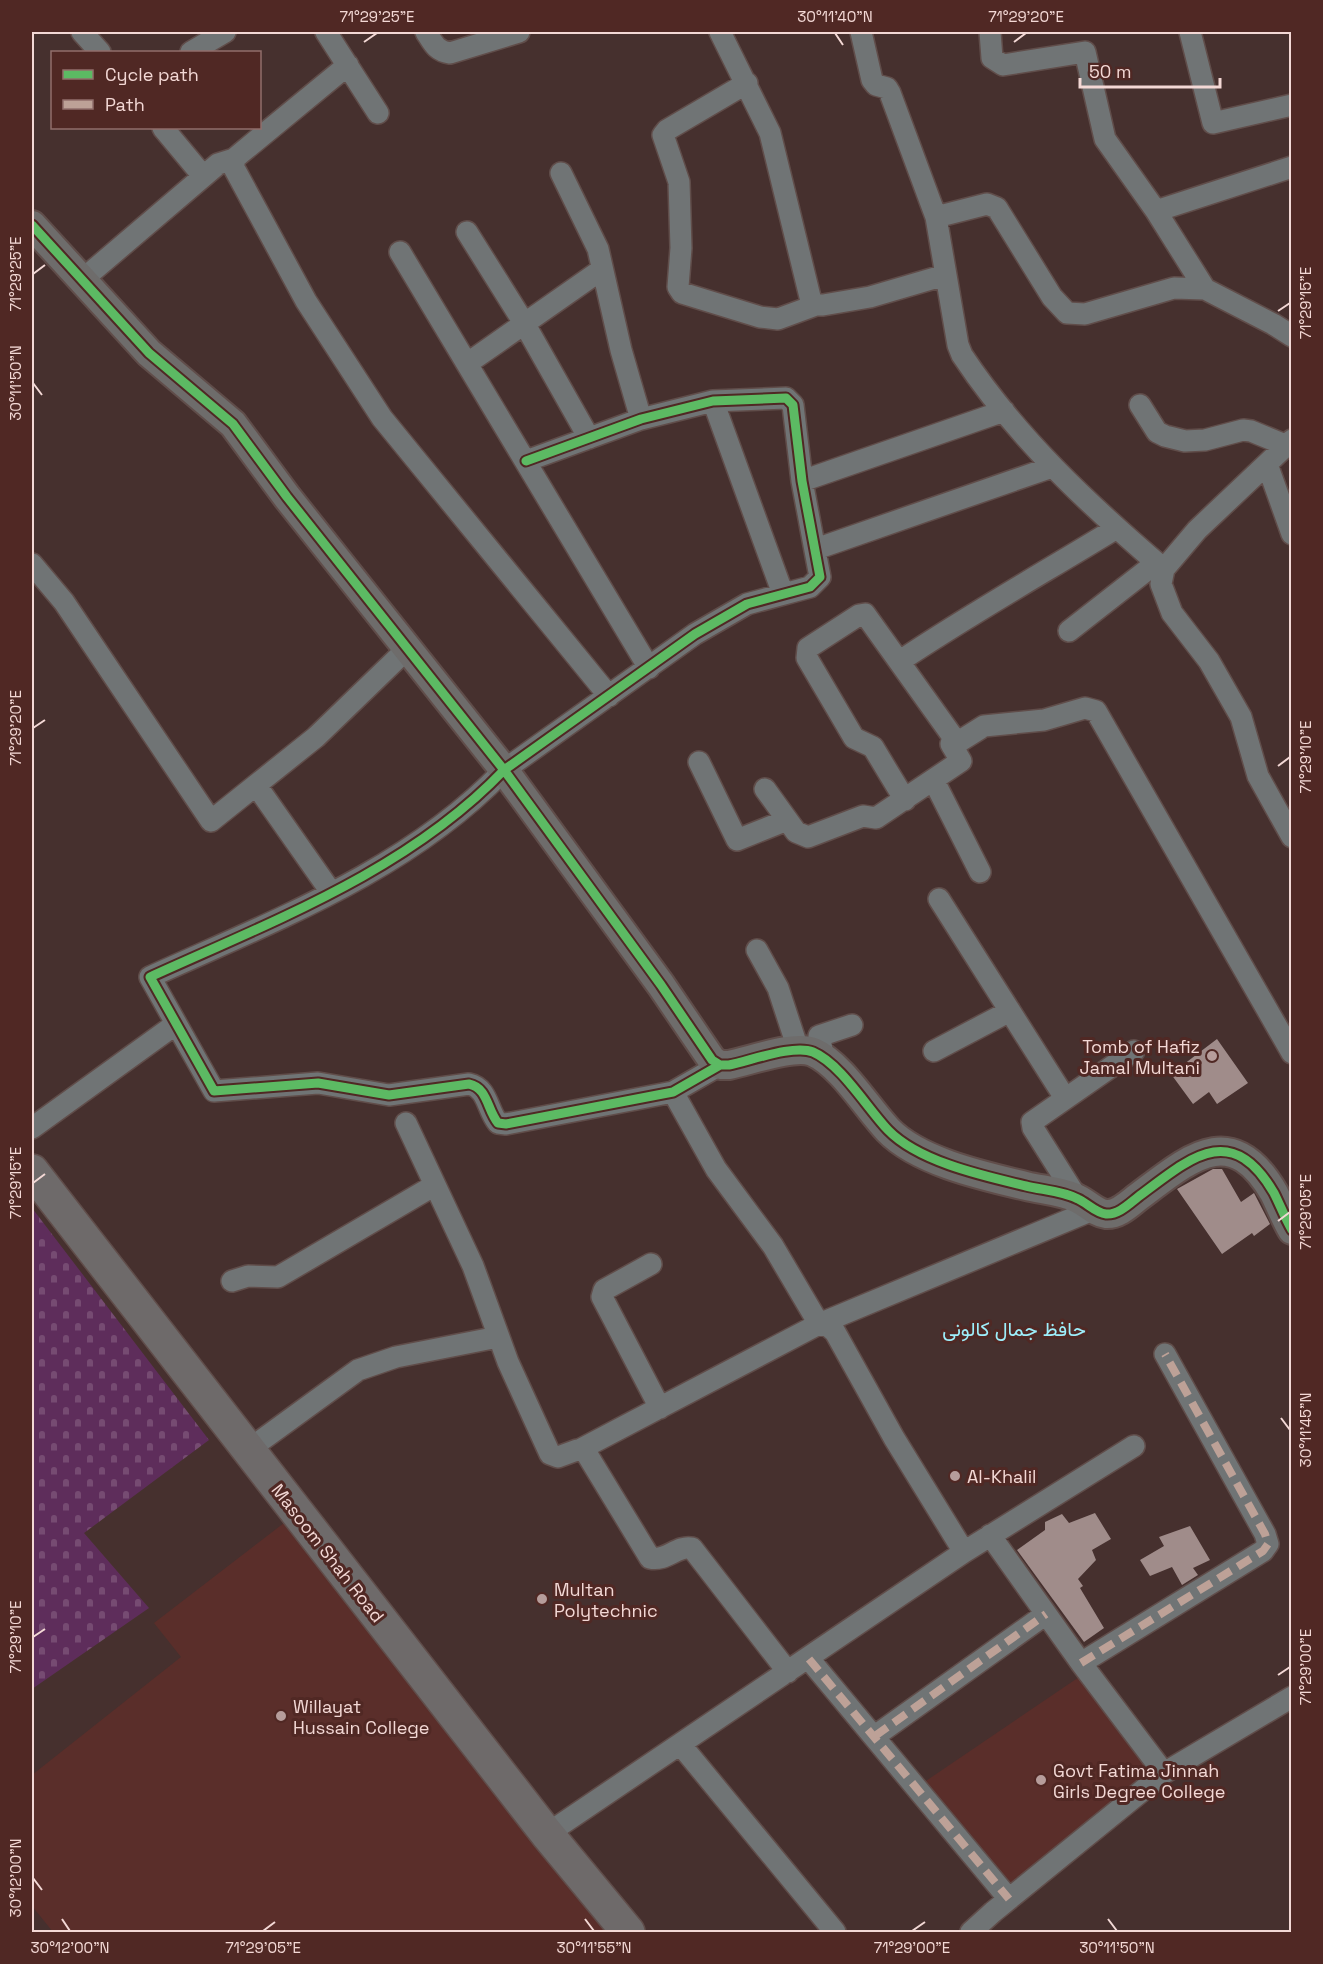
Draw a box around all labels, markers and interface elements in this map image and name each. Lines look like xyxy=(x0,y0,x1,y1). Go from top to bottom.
text: 71°29'25"E xyxy=(339,7,415,26)
text: 30°11'40"N xyxy=(797,7,873,26)
text: 71°29'20"E xyxy=(988,7,1064,26)
legend xyxy=(51,51,261,129)
scale bar xyxy=(1080,51,1220,89)
text: 50 m xyxy=(1089,60,1131,83)
text: Cycle path xyxy=(105,63,199,86)
text: Path xyxy=(105,93,145,116)
text: 71°29'25"E xyxy=(6,236,25,312)
text: 71°29'15"E xyxy=(1296,267,1315,339)
text: 30°11'50"N xyxy=(6,345,25,421)
text: 71°29'20"E xyxy=(6,690,25,766)
text: 71°29'10"E xyxy=(1296,721,1315,793)
place label: Tomb of Hafiz Jamal Multani xyxy=(1080,1035,1200,1079)
marker: Tomb of Hafiz Jamal Multani xyxy=(1205,1049,1219,1063)
text: 71°29'15"E xyxy=(6,1147,25,1219)
text: 71°29'05"E xyxy=(1296,1174,1315,1250)
district label: حافظ جمال کالونی xyxy=(942,1316,1086,1342)
text: 30°11'45"N xyxy=(1296,1393,1315,1467)
place label: Al-Khalil xyxy=(967,1465,1037,1488)
marker: Al-Khalil xyxy=(948,1469,962,1483)
street label: Masoom Shah Road xyxy=(267,1479,389,1627)
place label: Multan Polytechnic xyxy=(554,1578,658,1622)
marker: Multan Polytechnic xyxy=(535,1592,549,1606)
text: 71°29'10"E xyxy=(6,1601,25,1673)
text: 71°29'00"E xyxy=(1296,1629,1315,1705)
place label: Willayat Hussain College xyxy=(293,1695,430,1739)
marker: Willayat Hussain College xyxy=(274,1709,288,1723)
place label: Govt Fatima Jinnah Girls Degree College xyxy=(1053,1759,1226,1803)
marker: Govt Fatima Jinnah Girls Degree College xyxy=(1034,1773,1048,1787)
text: 30°12'00"N xyxy=(6,1838,25,1918)
text: 30°12'00"N xyxy=(30,1938,110,1957)
text: 71°29'05"E xyxy=(225,1938,301,1957)
text: 30°11'55"N xyxy=(556,1938,632,1957)
text: 71°29'00"E xyxy=(874,1938,950,1957)
text: 30°11'50"N xyxy=(1079,1938,1155,1957)

